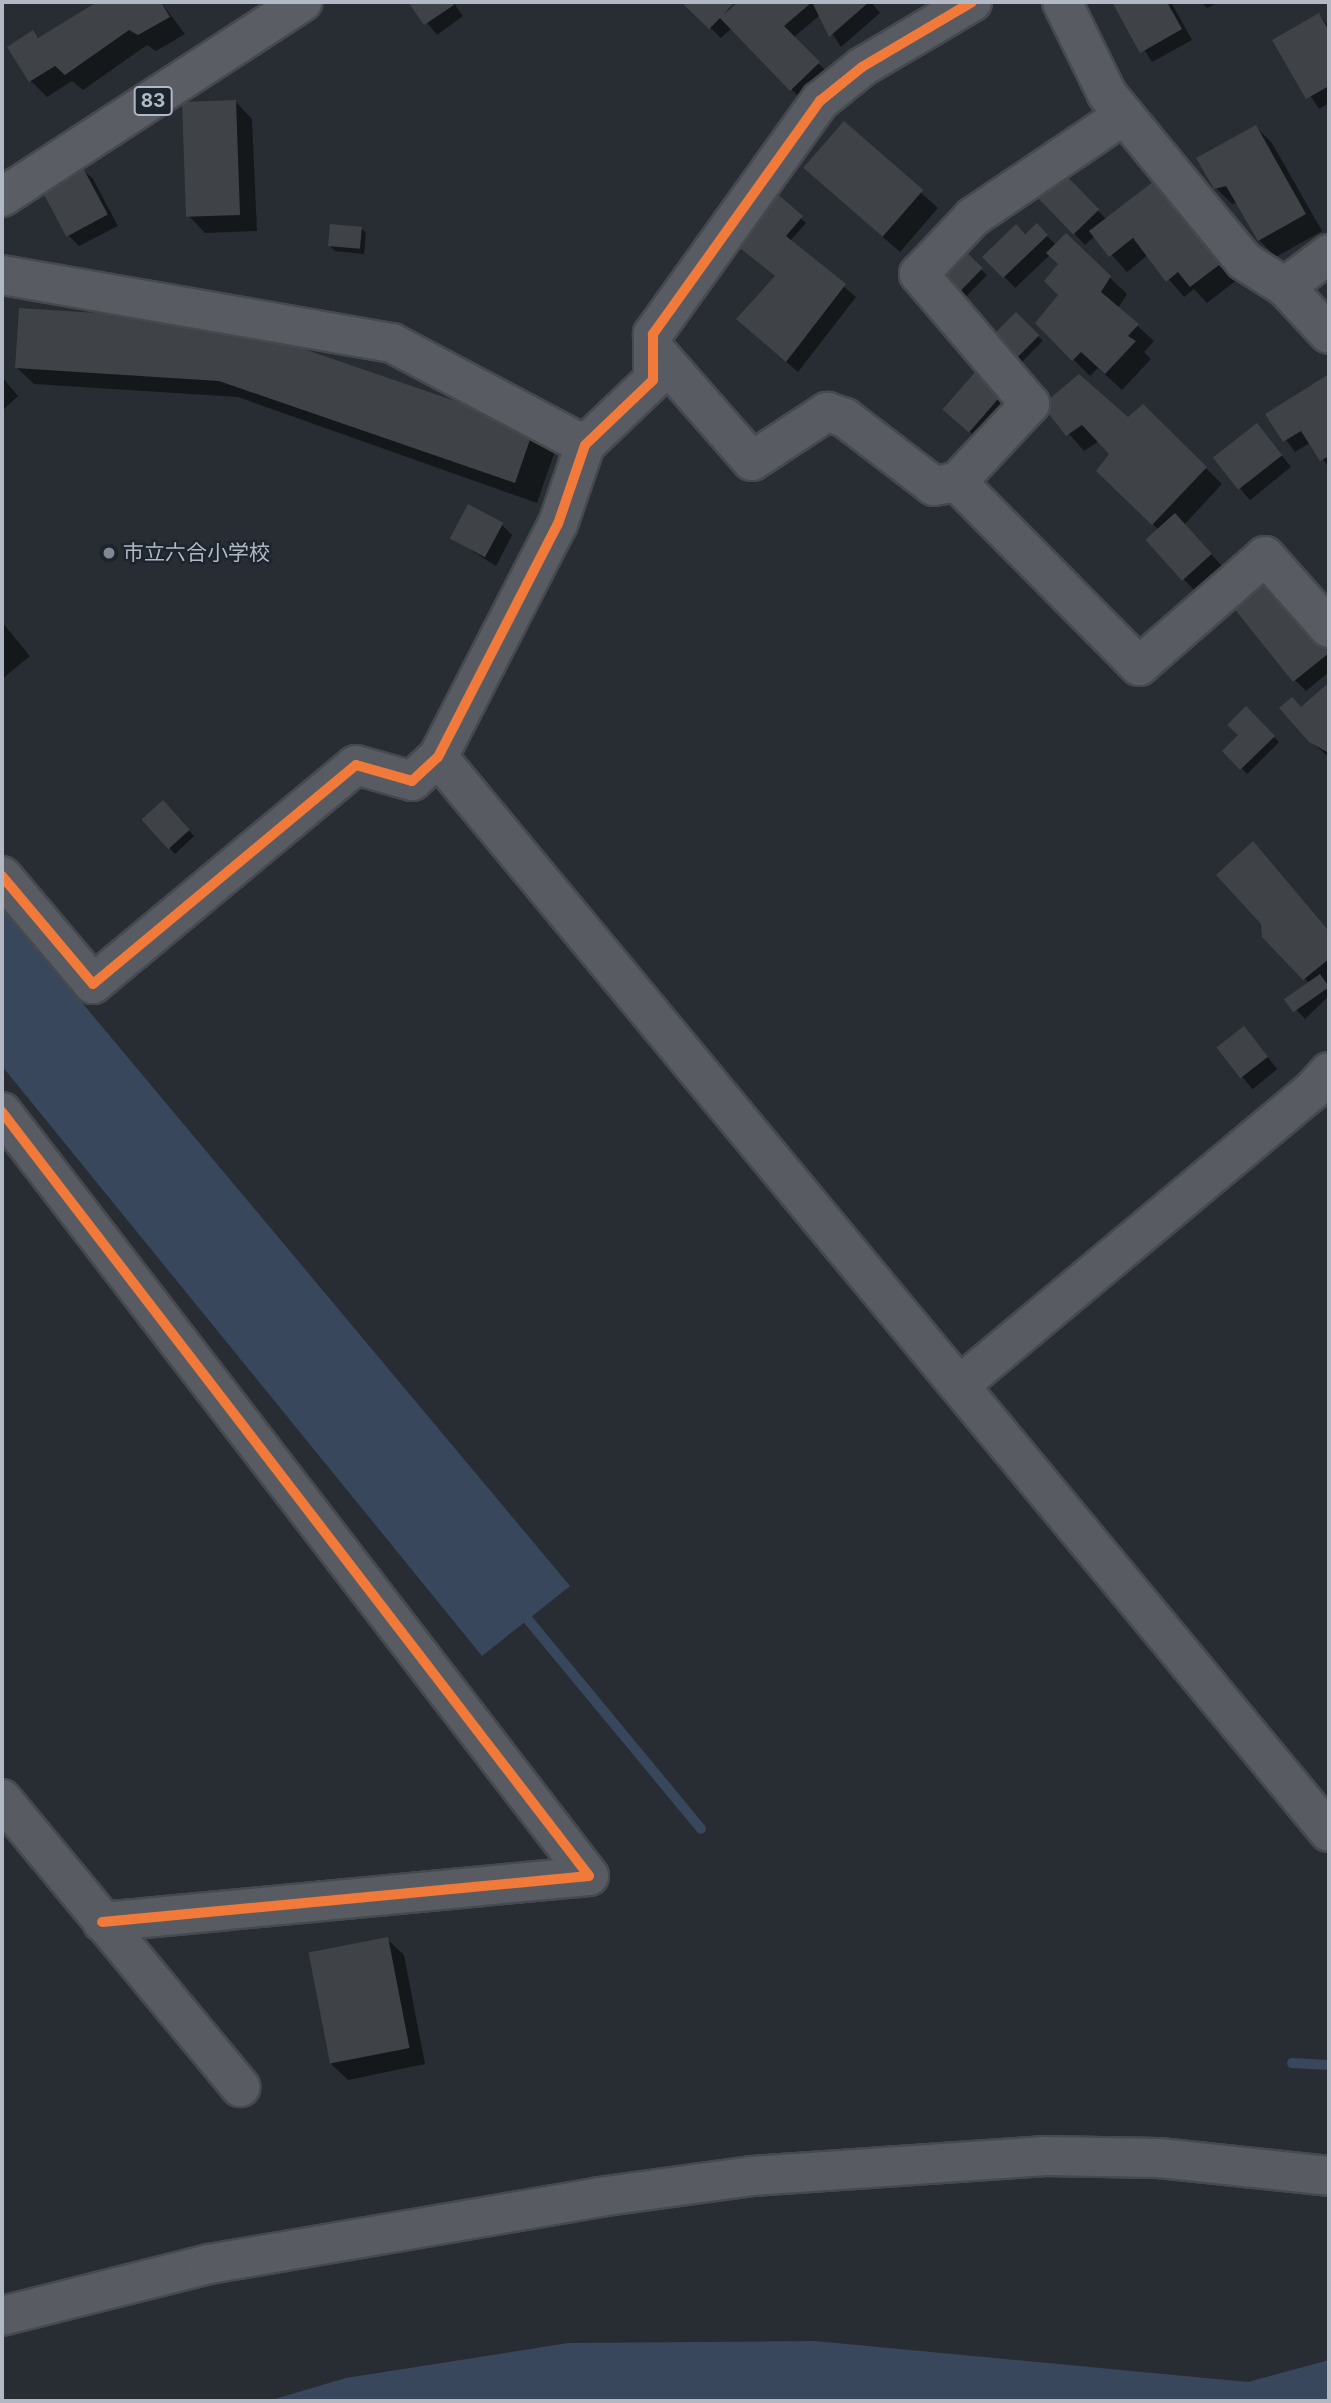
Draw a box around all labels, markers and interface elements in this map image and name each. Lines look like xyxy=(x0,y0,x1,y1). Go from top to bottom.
road number: 83 xyxy=(132,86,174,116)
place label: 市立六合小学校 xyxy=(123,540,270,566)
marker: 市立六合小学校 xyxy=(101,545,117,561)

